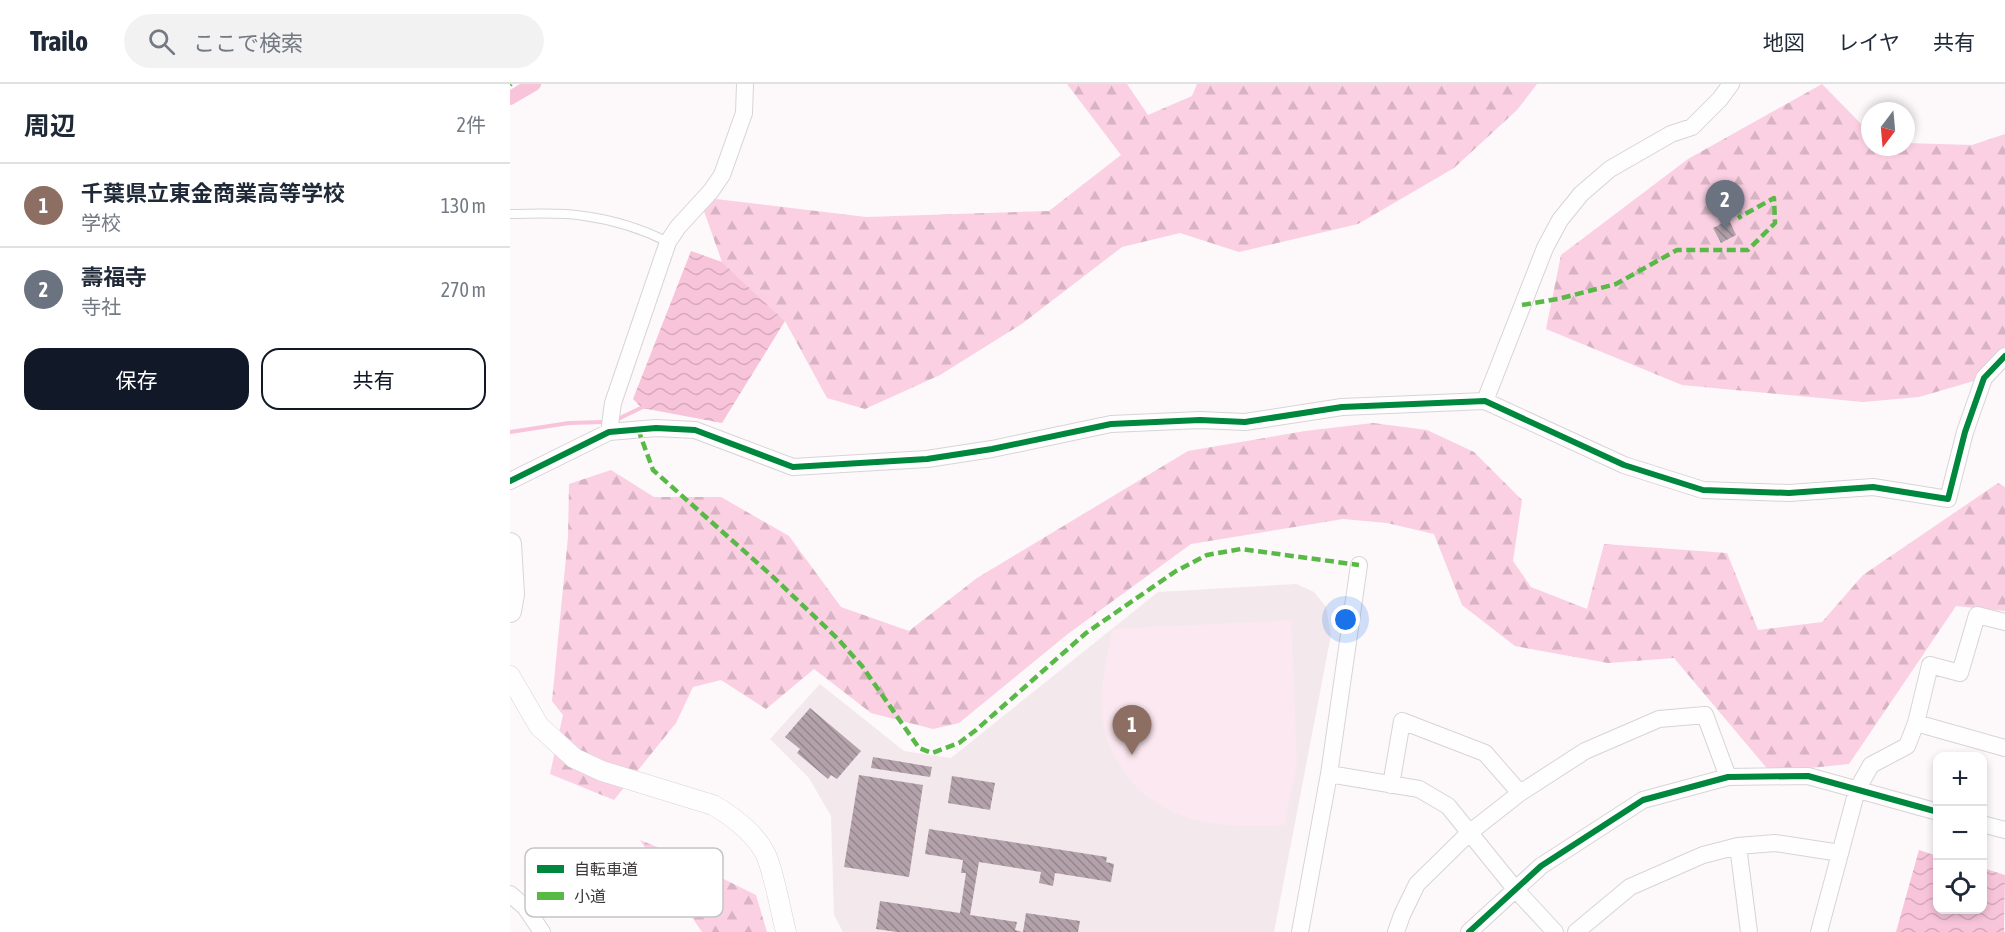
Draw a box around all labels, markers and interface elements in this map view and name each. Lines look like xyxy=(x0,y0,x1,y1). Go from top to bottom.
search box xyxy=(124,14,544,68)
text: Trailo xyxy=(30,25,88,57)
icon: search xyxy=(145,25,178,58)
text: ここで検索 xyxy=(193,30,303,56)
text: 地図 xyxy=(1763,30,1805,54)
text: レイヤ xyxy=(1838,30,1900,54)
text: 共有 xyxy=(1933,30,1975,54)
north arrow xyxy=(1861,102,1915,156)
text: 周辺 xyxy=(24,111,76,141)
text: 2件 xyxy=(457,113,486,136)
text: 千葉県立東金商業高等学校 xyxy=(81,180,345,206)
pin: 2 xyxy=(1706,180,1744,230)
text: 1 xyxy=(39,194,48,217)
text: 130 m xyxy=(441,194,486,217)
text: 学校 xyxy=(81,211,121,234)
text: 壽福寺 xyxy=(81,264,147,290)
text: 2 xyxy=(39,278,48,301)
text: 270 m xyxy=(441,278,486,301)
text: 寺社 xyxy=(81,295,121,318)
button: 保存 xyxy=(24,348,249,410)
button: 共有 xyxy=(261,348,486,410)
your location xyxy=(1331,605,1360,634)
pin: 1 xyxy=(1112,706,1152,755)
map controls xyxy=(1933,752,1987,914)
button: + xyxy=(1933,752,1987,806)
button: − xyxy=(1933,806,1987,860)
legend xyxy=(525,848,723,917)
text: 自転車道 xyxy=(574,860,638,878)
button: locate xyxy=(1933,860,1987,914)
text: 小道 xyxy=(574,887,606,905)

